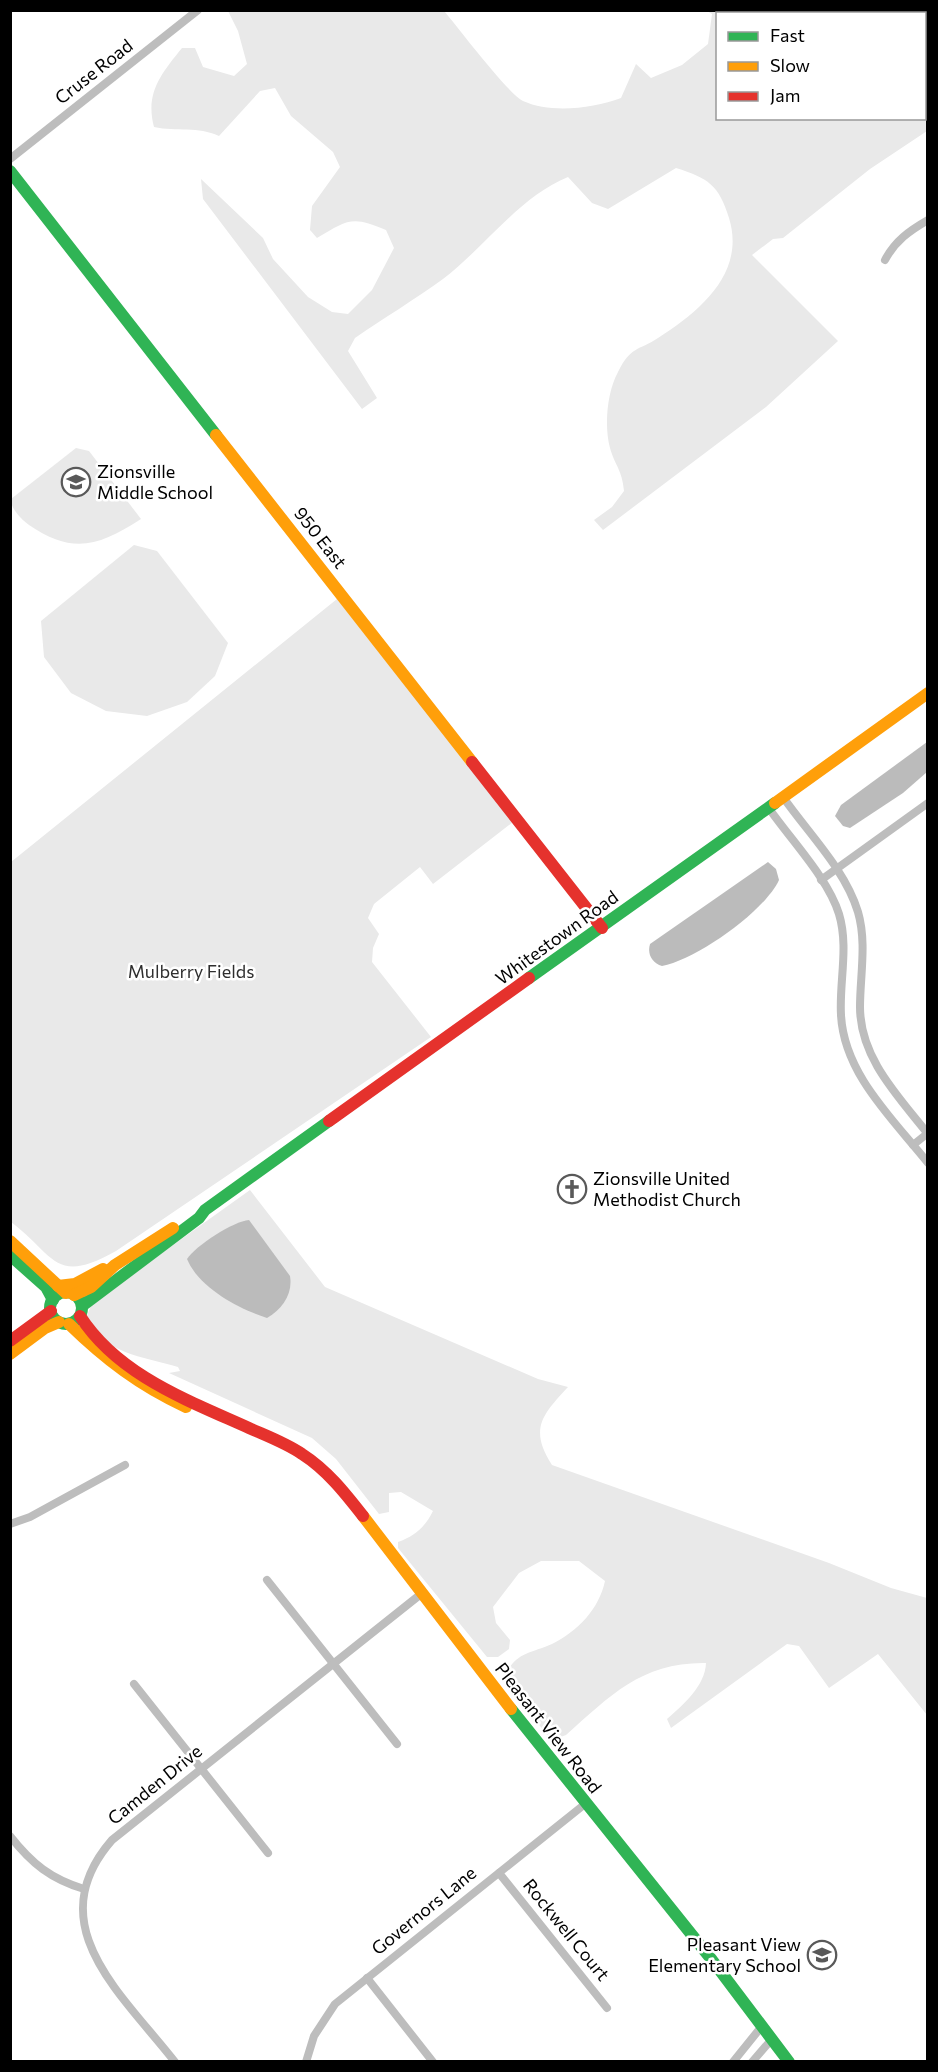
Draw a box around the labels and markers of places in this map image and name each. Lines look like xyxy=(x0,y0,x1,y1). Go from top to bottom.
place label: Zionsville Middle School xyxy=(97,460,213,503)
school or university icon: Zionsville Middle School xyxy=(60,466,92,498)
place label: Zionsville United Methodist Church xyxy=(593,1167,741,1210)
church icon: Zionsville United Methodist Church xyxy=(556,1173,588,1205)
place label: Pleasant View Elementary School xyxy=(648,1933,801,1976)
school or university icon: Pleasant View Elementary School xyxy=(806,1939,838,1971)

